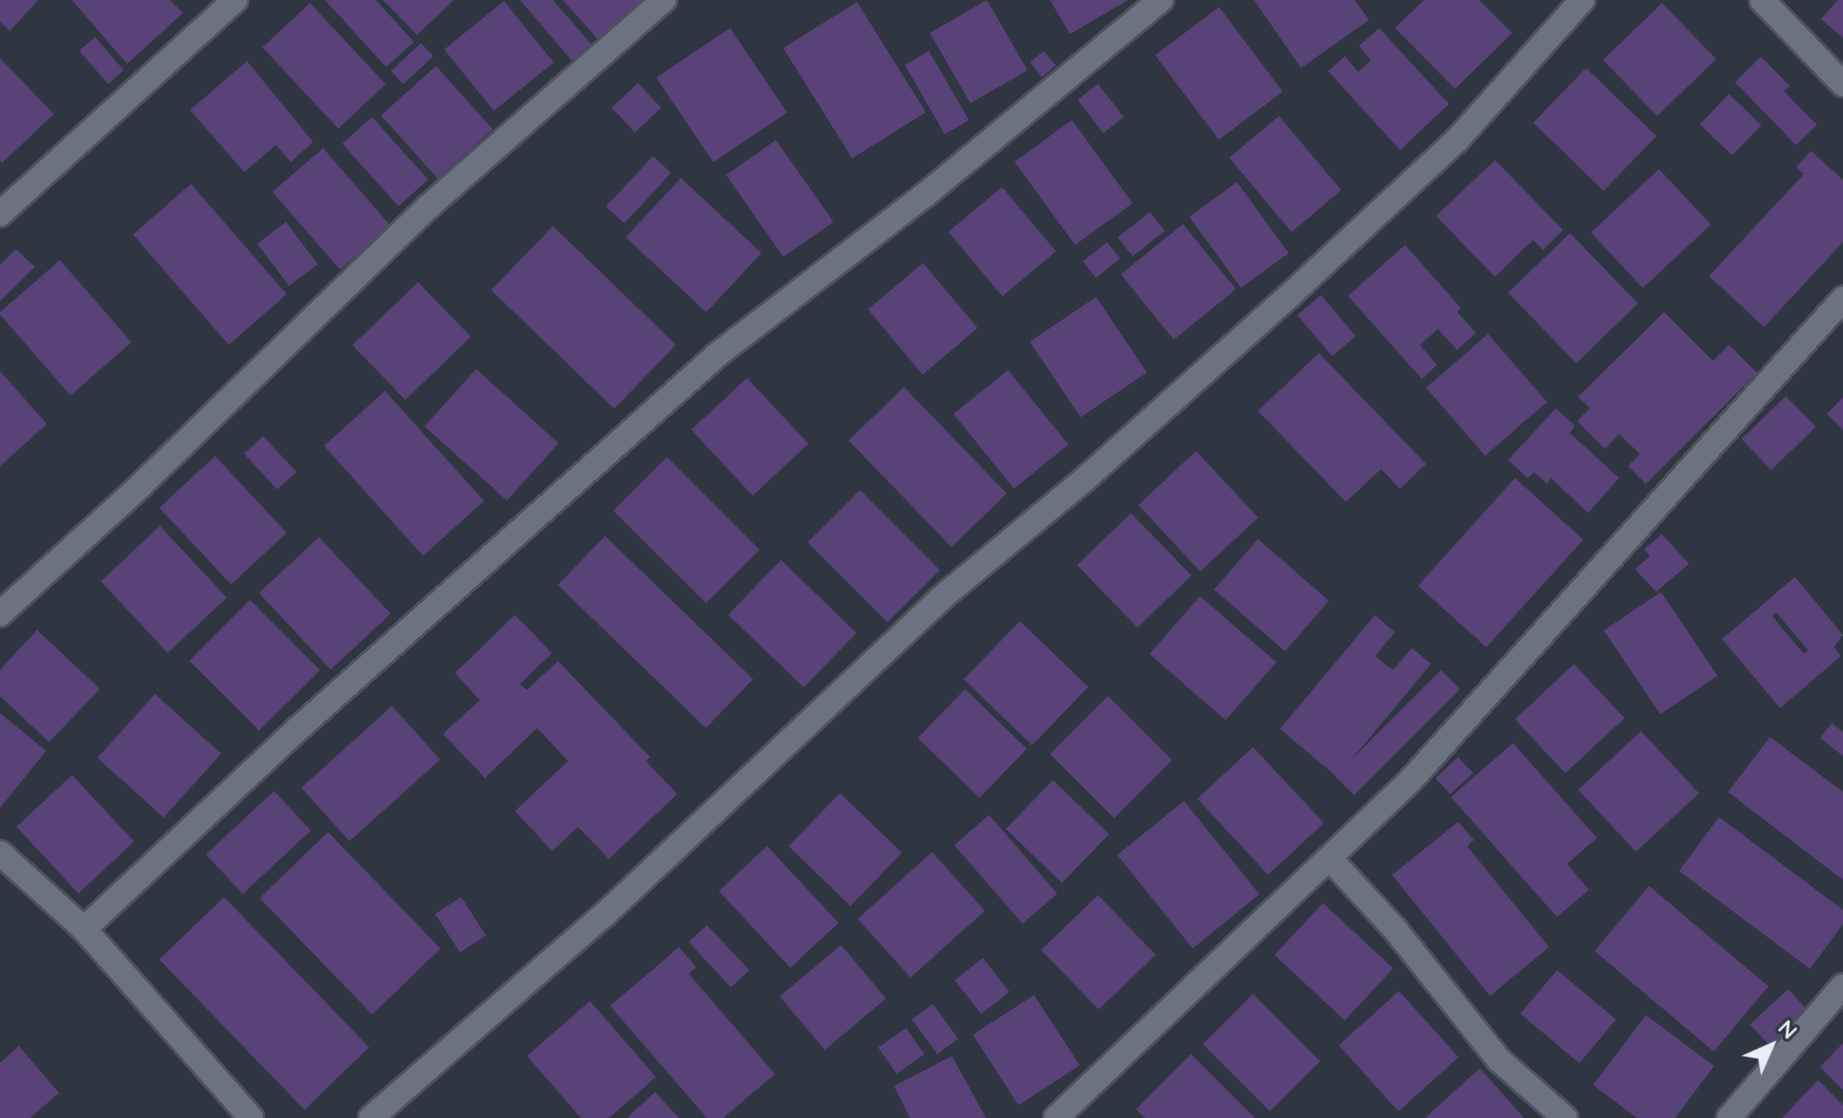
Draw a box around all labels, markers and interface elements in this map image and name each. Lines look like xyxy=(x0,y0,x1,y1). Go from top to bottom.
north arrow xyxy=(1731,1006,1811,1086)
text: N xyxy=(1772,1013,1804,1045)

